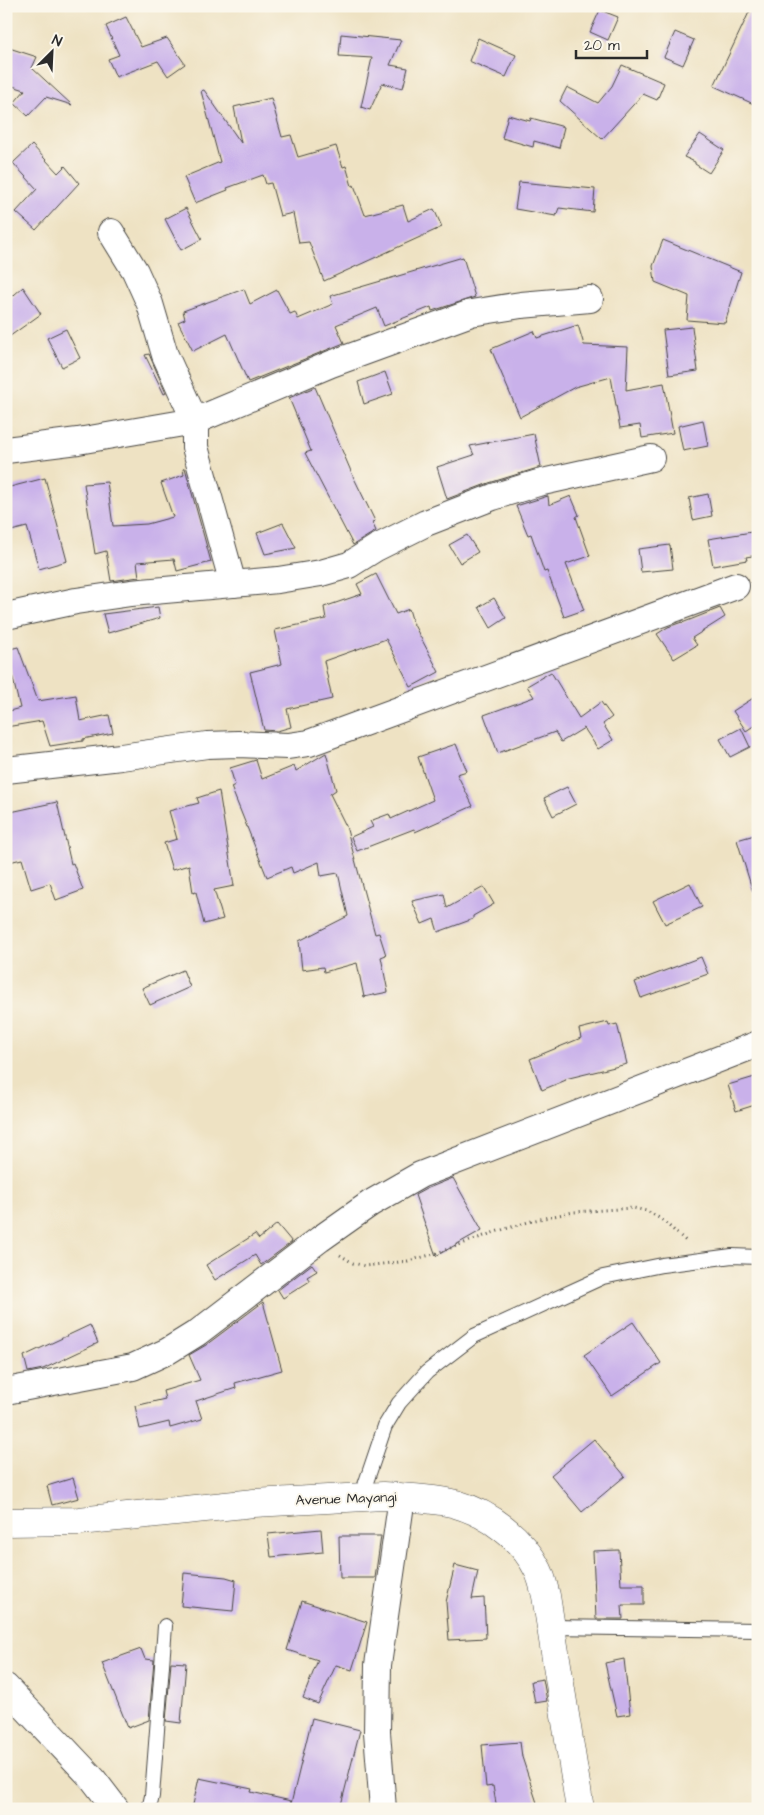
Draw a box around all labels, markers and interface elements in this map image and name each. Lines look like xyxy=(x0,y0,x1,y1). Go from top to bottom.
north arrow xyxy=(28,28,78,78)
scale bar xyxy=(576,28,648,60)
text: N xyxy=(49,30,65,52)
text: 20 m xyxy=(584,35,620,56)
street label: Avenue Mayangi xyxy=(295,1487,397,1511)

